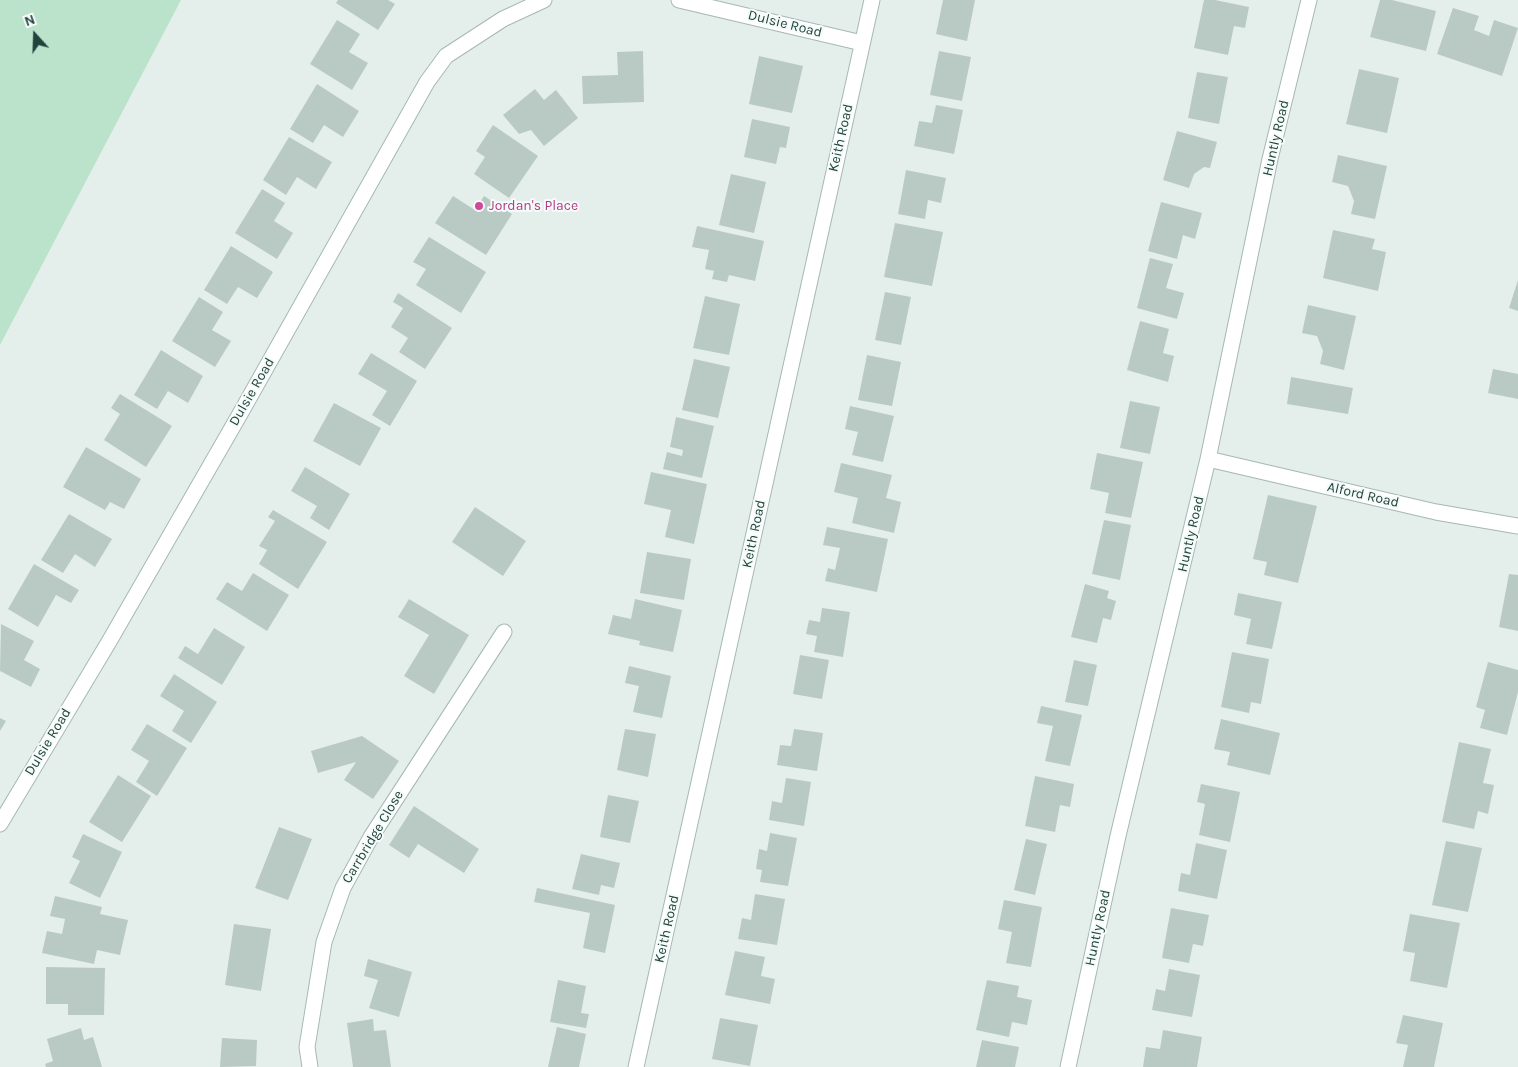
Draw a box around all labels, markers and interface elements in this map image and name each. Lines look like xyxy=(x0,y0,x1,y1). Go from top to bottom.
street label: Dulsie Road xyxy=(746,7,824,41)
north arrow xyxy=(10,10,60,60)
text: N xyxy=(22,11,37,30)
street label: Huntly Road xyxy=(1259,98,1293,178)
street label: Keith Road xyxy=(825,102,857,174)
place label: Jordan's Place xyxy=(489,198,578,214)
marker: Jordan's Place xyxy=(473,200,485,212)
street label: Dulsie Road xyxy=(226,355,278,429)
street label: Alford Road xyxy=(1325,479,1401,511)
street label: Huntly Road xyxy=(1174,494,1208,574)
street label: Keith Road xyxy=(739,498,769,570)
street label: Dulsie Road xyxy=(21,705,75,779)
street label: Carrbridge Close xyxy=(339,788,407,886)
street label: Huntly Road xyxy=(1082,888,1114,968)
street label: Keith Road xyxy=(651,893,683,965)

